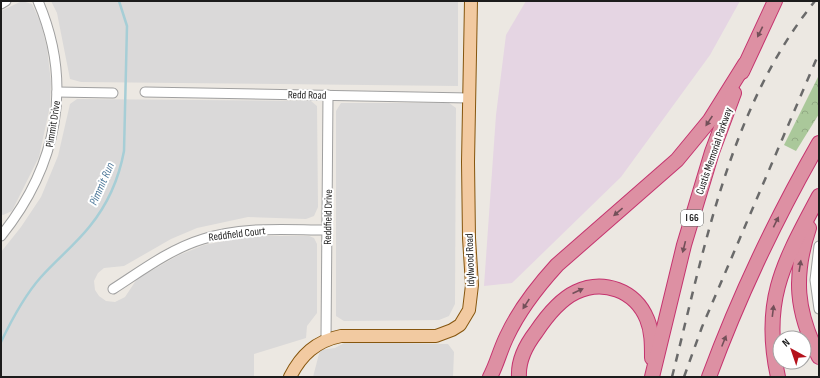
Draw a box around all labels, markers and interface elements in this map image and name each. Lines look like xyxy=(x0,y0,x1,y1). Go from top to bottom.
one-way arrow xyxy=(757,27,763,38)
street label: Redd Road xyxy=(288,88,327,102)
street label: Pimmit Drive xyxy=(43,100,63,148)
street label: Custis Memorial Parkway xyxy=(693,105,735,196)
one-way arrow xyxy=(705,115,713,126)
water label: Pimmit Run xyxy=(86,160,118,208)
street label: Reddfield Drive xyxy=(321,189,335,245)
one-way arrow xyxy=(613,208,623,217)
road number: I 66 xyxy=(681,210,703,226)
one-way arrow xyxy=(773,216,779,228)
street label: Reddfield Court xyxy=(208,224,267,244)
street label: Idylwood Road xyxy=(463,233,477,287)
one-way arrow xyxy=(680,241,686,253)
one-way arrow xyxy=(797,259,803,272)
one-way arrow xyxy=(573,288,584,294)
one-way arrow xyxy=(522,298,530,309)
one-way arrow xyxy=(770,305,776,317)
north arrow xyxy=(772,330,812,370)
one-way arrow xyxy=(721,334,727,346)
text: N xyxy=(779,336,792,350)

